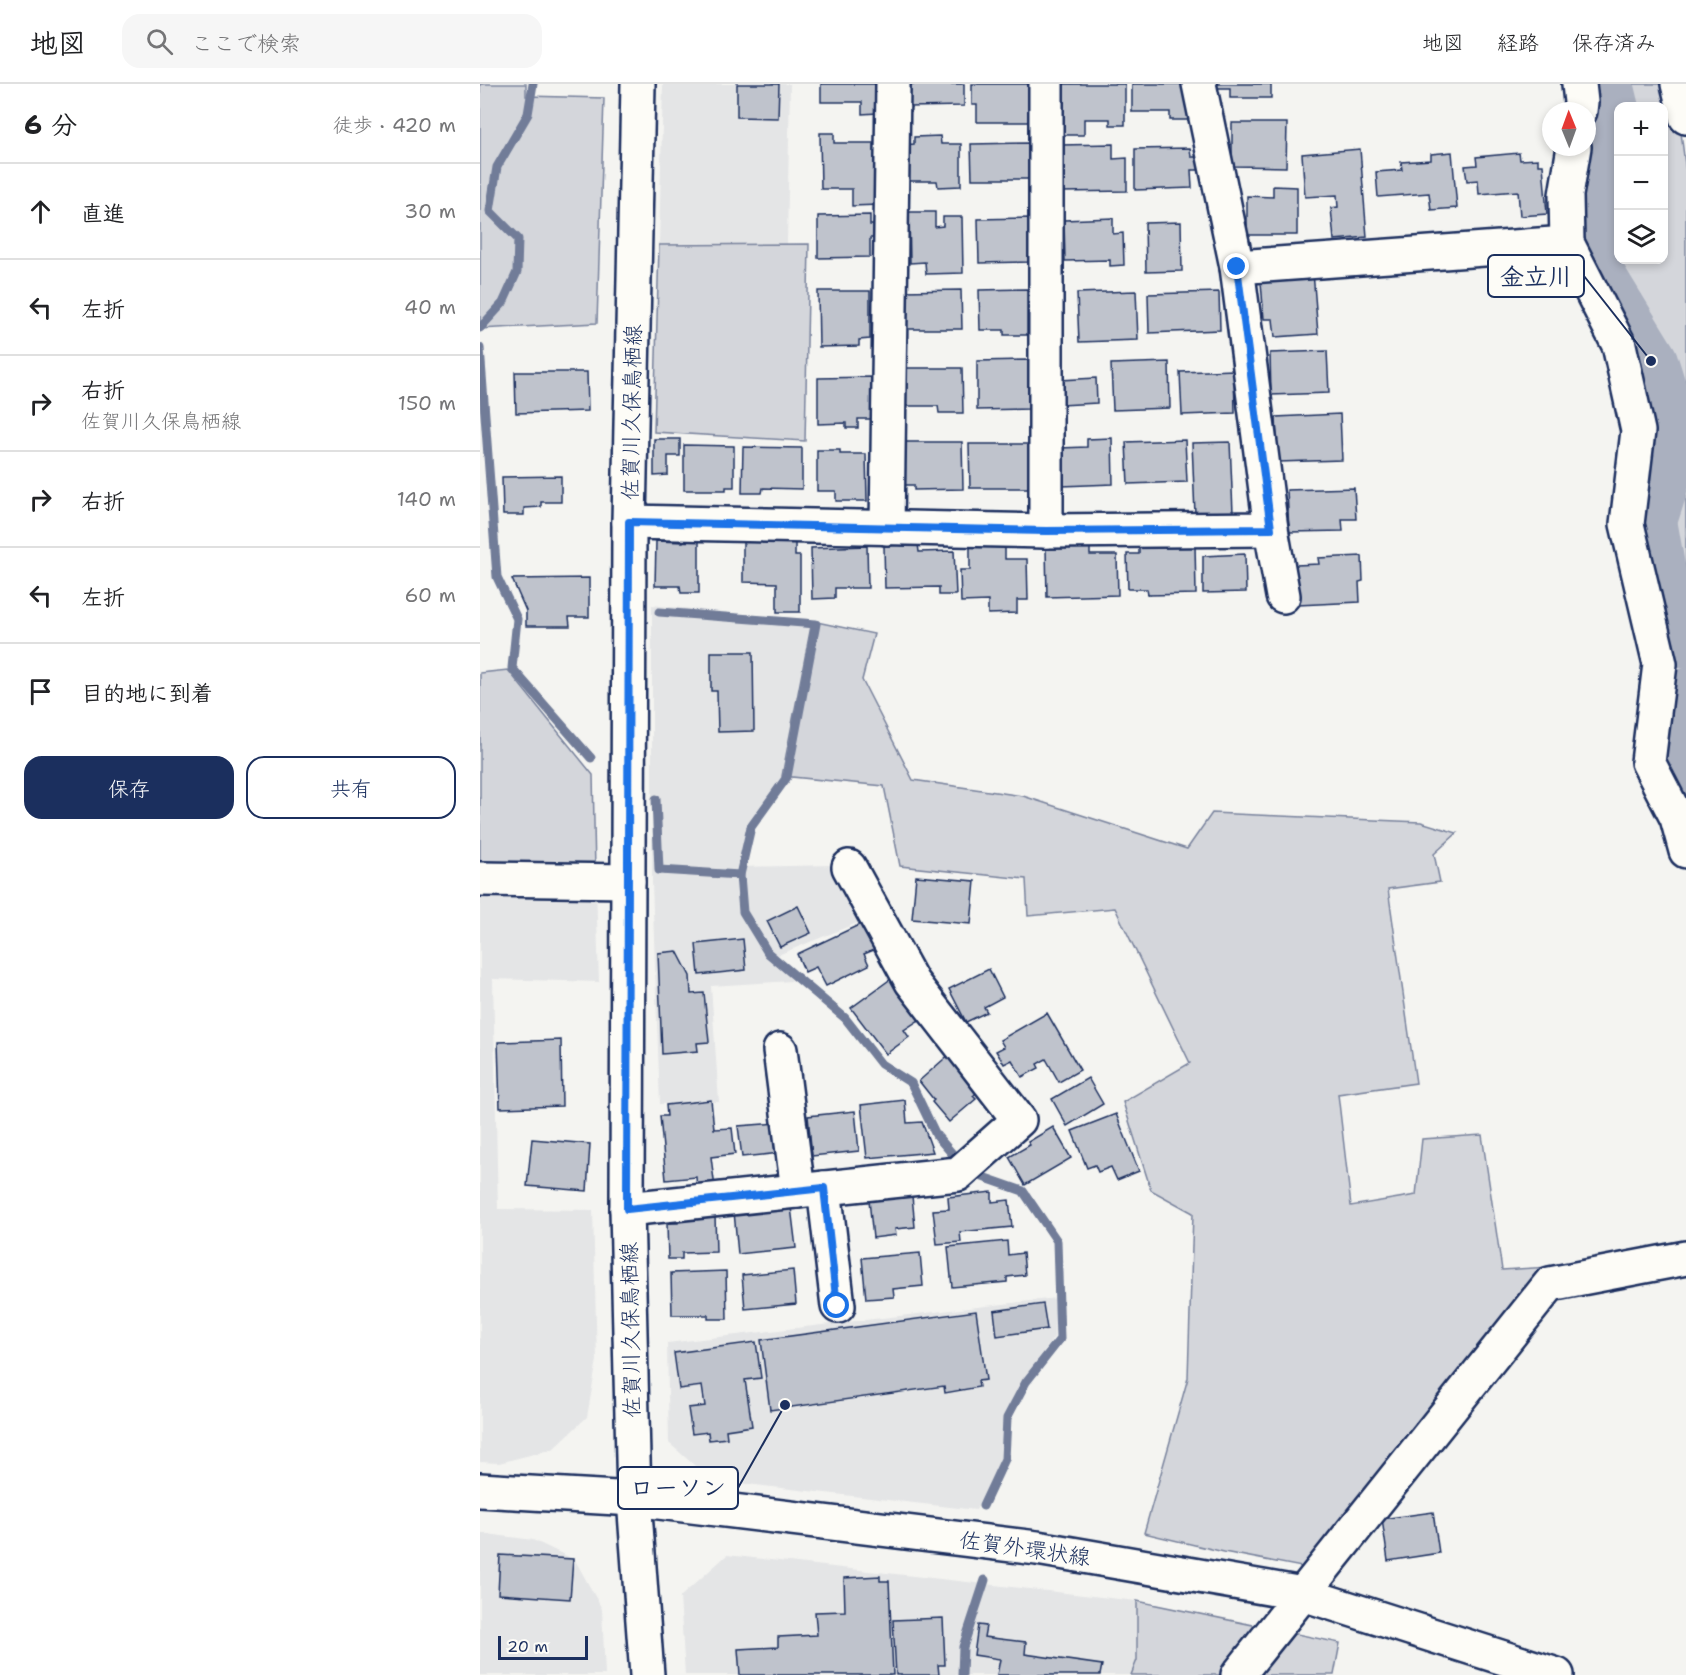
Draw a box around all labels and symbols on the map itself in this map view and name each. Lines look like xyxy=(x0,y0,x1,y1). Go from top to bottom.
north arrow xyxy=(1542,102,1596,156)
route end xyxy=(1223,253,1249,279)
callout: 金立川 xyxy=(1488,255,1584,297)
text: 金立川 xyxy=(1500,261,1572,293)
street label: 佐賀川久保鳥栖線 xyxy=(615,324,648,500)
street label: 佐賀川久保鳥栖線 xyxy=(614,1242,647,1418)
route start xyxy=(823,1292,849,1318)
callout: ローソン xyxy=(618,1467,738,1509)
text: ローソン xyxy=(630,1472,726,1504)
street label: 佐賀外環状線 xyxy=(958,1525,1092,1572)
scale bar xyxy=(498,1633,588,1660)

